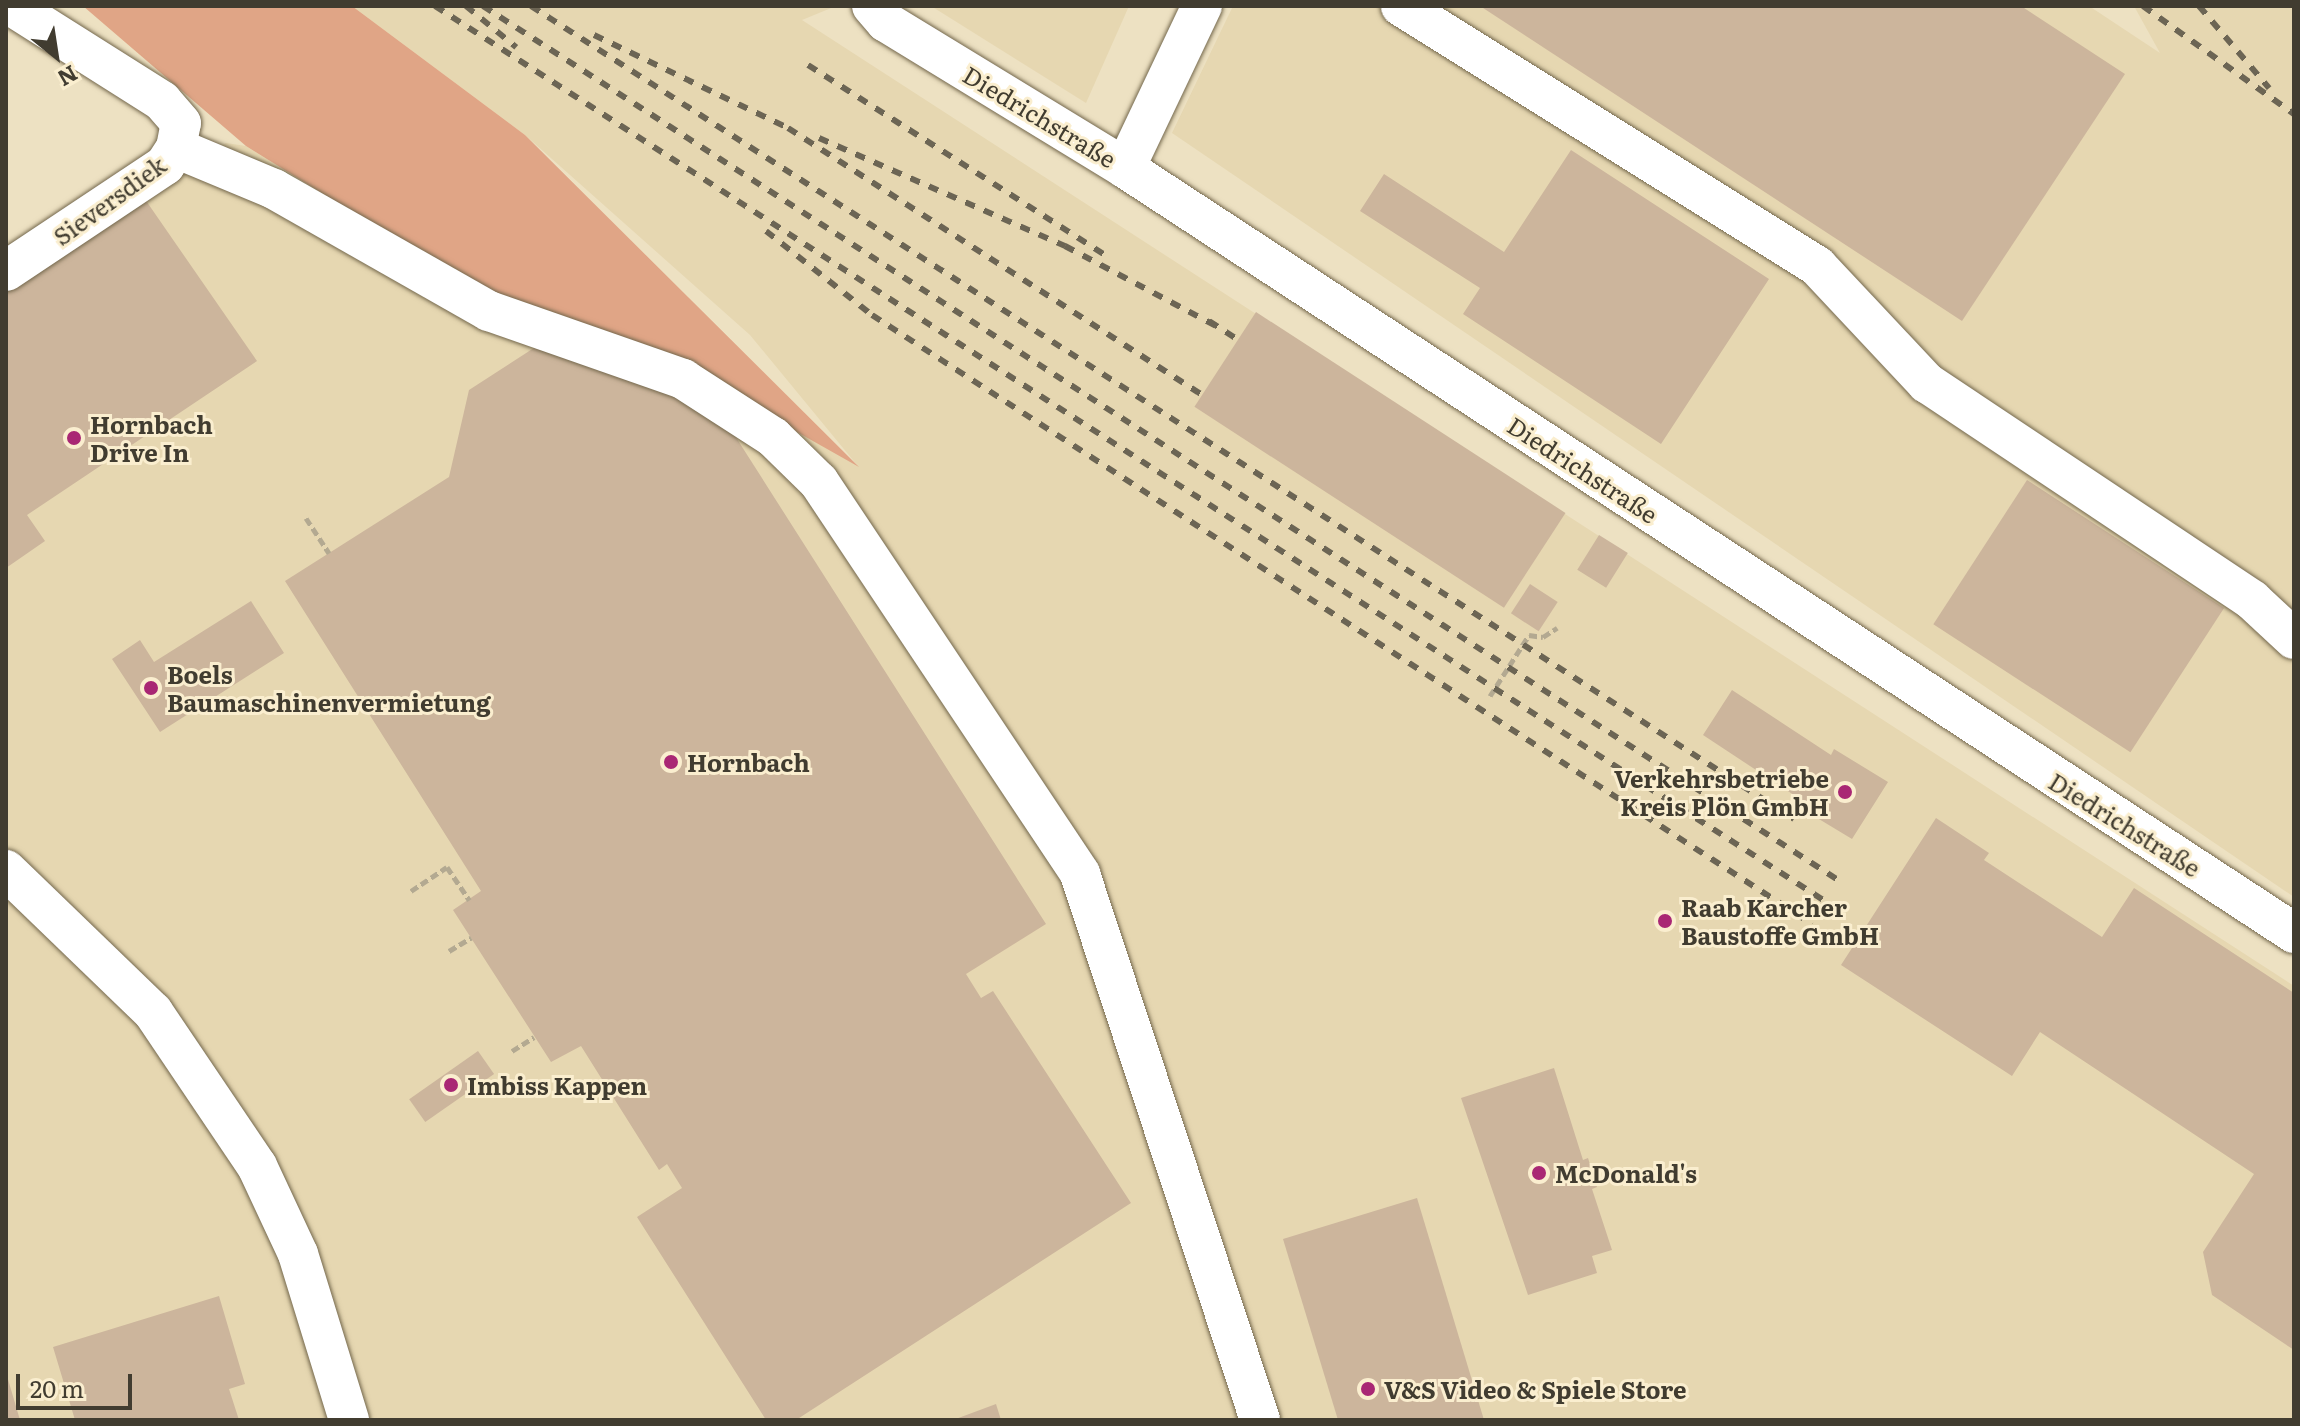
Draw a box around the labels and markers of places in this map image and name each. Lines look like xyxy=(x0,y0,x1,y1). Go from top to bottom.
place label: Hornbach Drive In xyxy=(90,410,213,466)
marker: Hornbach Drive In xyxy=(65,429,83,447)
place label: Boels Baumaschinenvermietung xyxy=(167,660,491,716)
marker: Boels Baumaschinenvermietung xyxy=(142,679,160,697)
place label: Hornbach xyxy=(687,748,810,776)
marker: Hornbach xyxy=(662,753,680,771)
place label: Verkehrsbetriebe Kreis Plön GmbH xyxy=(1614,764,1829,820)
marker: Verkehrsbetriebe Kreis Plön GmbH xyxy=(1836,783,1854,801)
place label: Raab Karcher Baustoffe GmbH xyxy=(1681,893,1879,949)
marker: Raab Karcher Baustoffe GmbH xyxy=(1656,912,1674,930)
place label: Imbiss Kappen xyxy=(467,1071,647,1099)
marker: Imbiss Kappen xyxy=(442,1076,460,1094)
place label: McDonald's xyxy=(1555,1159,1697,1187)
marker: McDonald's xyxy=(1530,1164,1548,1182)
place label: V&S Video & Spiele Store xyxy=(1384,1375,1687,1403)
marker: V&S Video & Spiele Store xyxy=(1359,1380,1377,1398)

